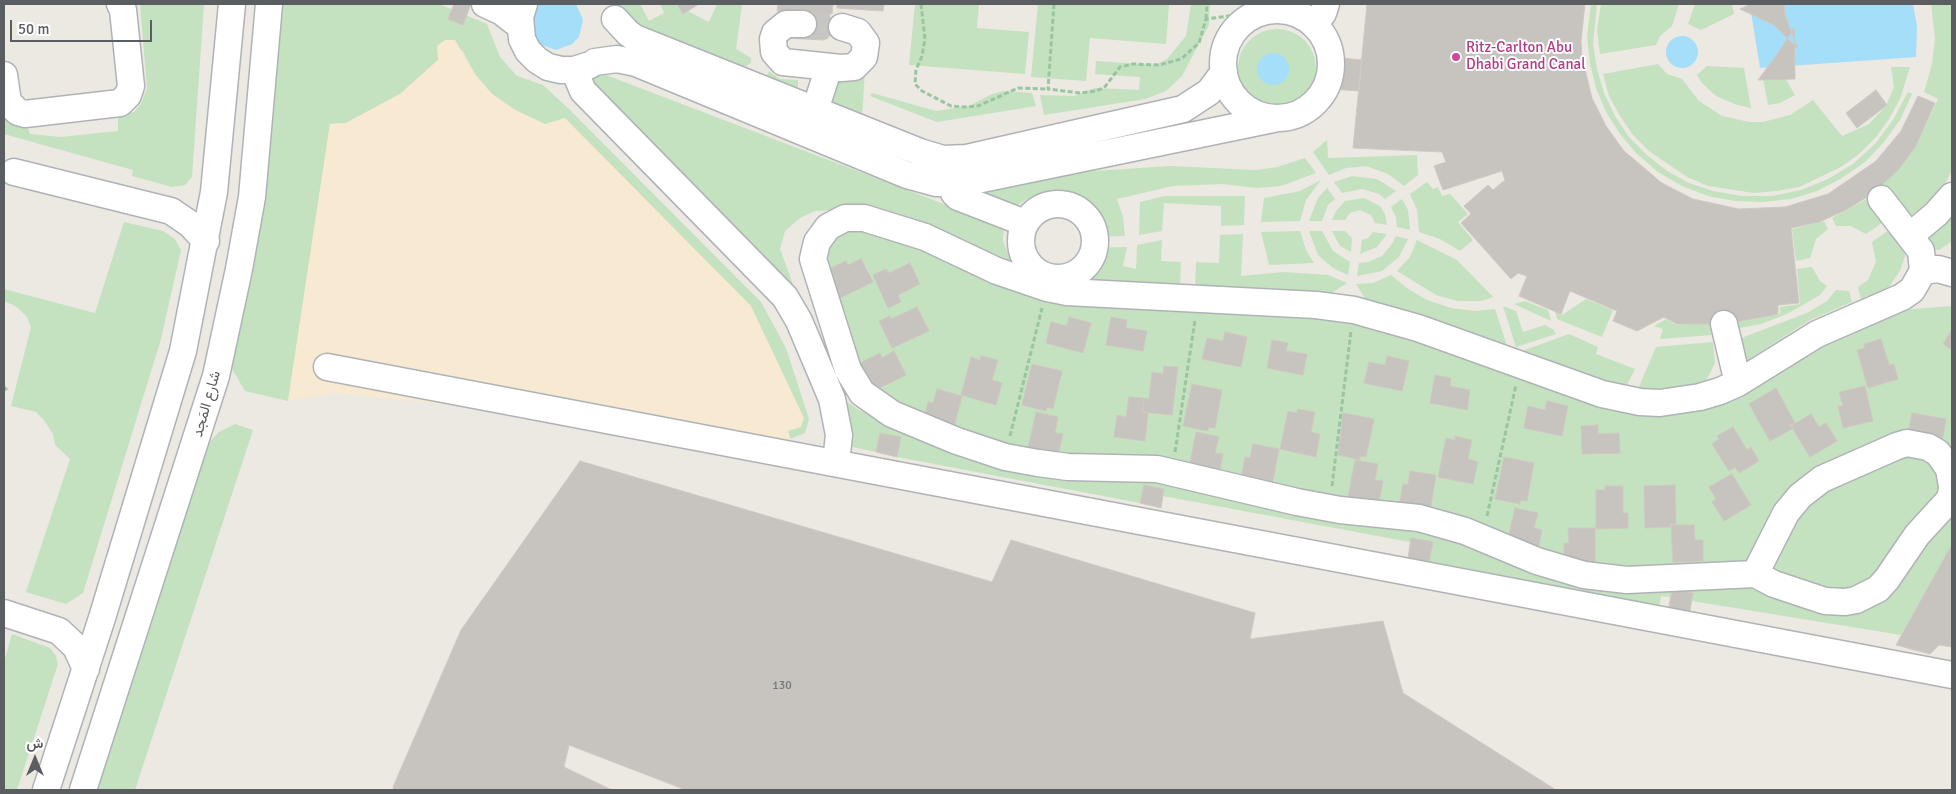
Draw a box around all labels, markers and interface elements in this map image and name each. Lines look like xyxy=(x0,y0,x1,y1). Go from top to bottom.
scale bar xyxy=(12,10,155,42)
text: 50 m xyxy=(18,20,49,38)
place label: Ritz-Carlton Abu Dhabi Grand Canal xyxy=(1466,39,1586,74)
marker: Ritz-Carlton Abu Dhabi Grand Canal xyxy=(1450,51,1462,63)
street label: شارع المَجد xyxy=(189,369,225,439)
house number: 130 xyxy=(772,679,792,693)
north arrow xyxy=(10,734,60,784)
text: ش xyxy=(27,735,43,752)

